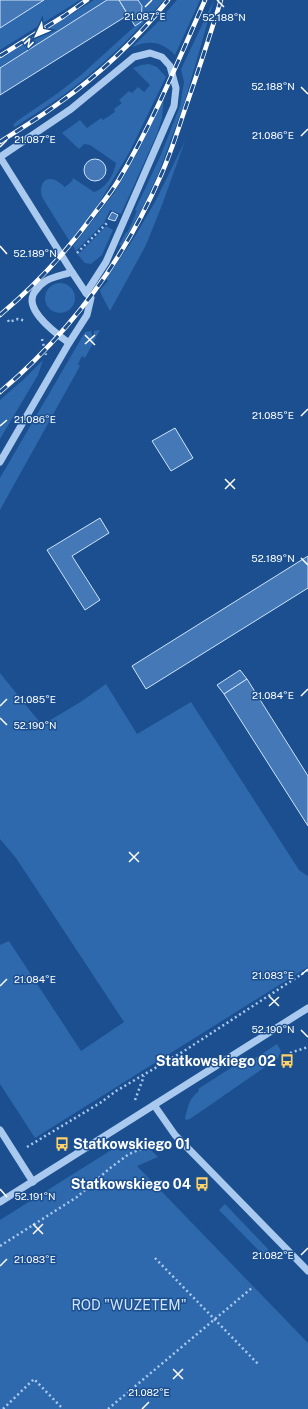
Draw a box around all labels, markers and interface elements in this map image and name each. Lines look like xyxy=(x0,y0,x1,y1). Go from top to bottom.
text: 21.087°E xyxy=(124,10,166,22)
text: 52.188°N xyxy=(202,11,246,23)
north arrow xyxy=(16,16,56,56)
text: N xyxy=(22,36,36,50)
text: 52.188°N xyxy=(251,80,295,92)
text: 21.086°E xyxy=(252,129,294,141)
text: 21.087°E xyxy=(14,133,56,145)
text: 52.189°N xyxy=(13,247,57,259)
text: 21.085°E xyxy=(252,409,294,421)
text: 21.086°E xyxy=(14,413,56,425)
text: 52.189°N xyxy=(251,552,295,564)
text: 21.084°E xyxy=(252,689,294,701)
text: 21.085°E xyxy=(14,693,56,705)
text: 52.190°N xyxy=(13,719,57,731)
text: 21.083°E xyxy=(252,969,294,981)
text: 21.084°E xyxy=(14,973,56,985)
text: 52.190°N xyxy=(251,1023,295,1035)
place label: Statkowskiego 02 xyxy=(156,1053,276,1069)
bus stop icon: Statkowskiego 02 xyxy=(279,1053,295,1069)
bus stop icon: Statkowskiego 01 xyxy=(54,1136,70,1152)
place label: Statkowskiego 01 xyxy=(73,1136,190,1152)
place label: Statkowskiego 04 xyxy=(71,1176,191,1192)
bus stop icon: Statkowskiego 04 xyxy=(194,1176,210,1192)
text: 52.191°N xyxy=(14,1190,56,1202)
text: 21.082°E xyxy=(252,1249,294,1261)
text: 21.083°E xyxy=(14,1253,56,1265)
park label: ROD "WUZETEM" xyxy=(71,1297,187,1313)
text: 21.082°E xyxy=(128,1386,170,1398)

